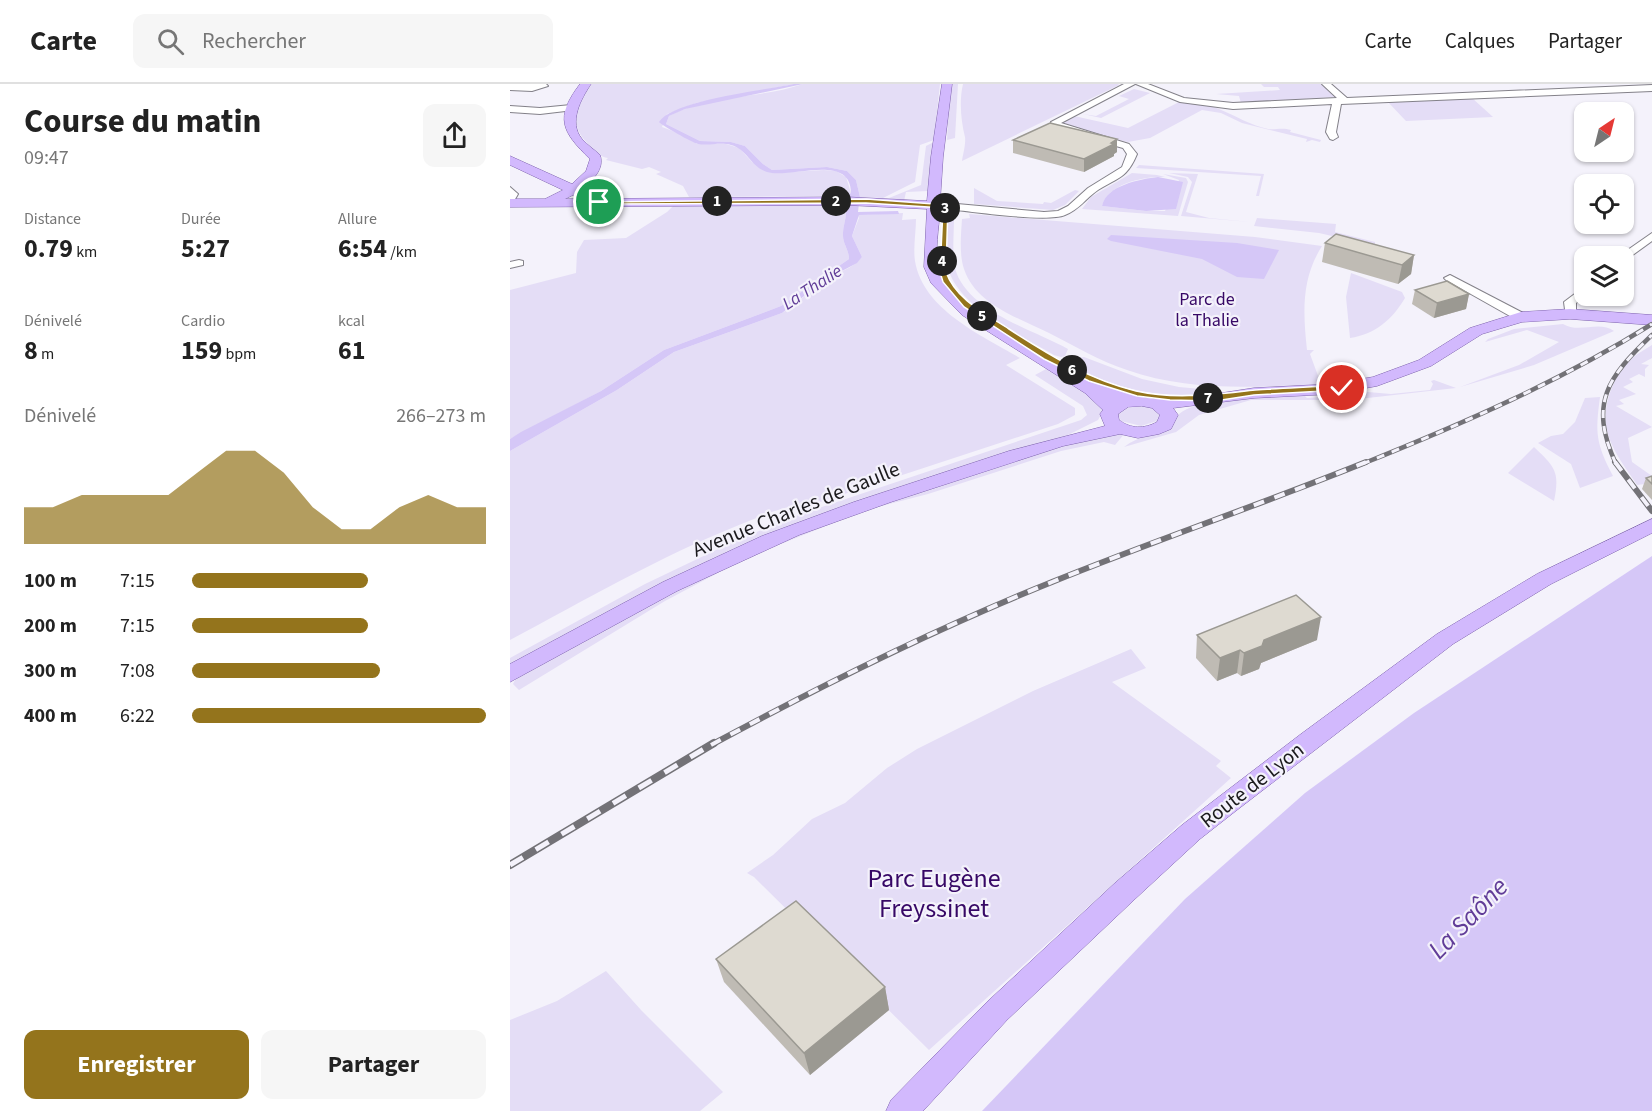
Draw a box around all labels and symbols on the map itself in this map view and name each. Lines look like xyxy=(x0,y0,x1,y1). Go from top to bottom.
north arrow xyxy=(1574,102,1634,162)
pin xyxy=(573,176,624,227)
pin: 1 xyxy=(702,186,732,216)
pin: 2 xyxy=(821,186,851,216)
pin: 3 xyxy=(930,193,960,223)
pin: 4 xyxy=(927,246,957,276)
water label: La Thalie xyxy=(777,259,847,316)
park label: Parc de la Thalie xyxy=(1175,287,1239,333)
pin: 5 xyxy=(967,301,997,331)
pin: 6 xyxy=(1057,355,1087,385)
pin xyxy=(1316,362,1367,413)
pin: 7 xyxy=(1193,383,1223,413)
street label: Avenue Charles de Gaulle xyxy=(688,454,904,564)
street label: Route de Lyon xyxy=(1194,735,1310,835)
park label: Parc Eugène Freyssinet xyxy=(867,860,1001,927)
water label: La Saône xyxy=(1419,868,1518,968)

